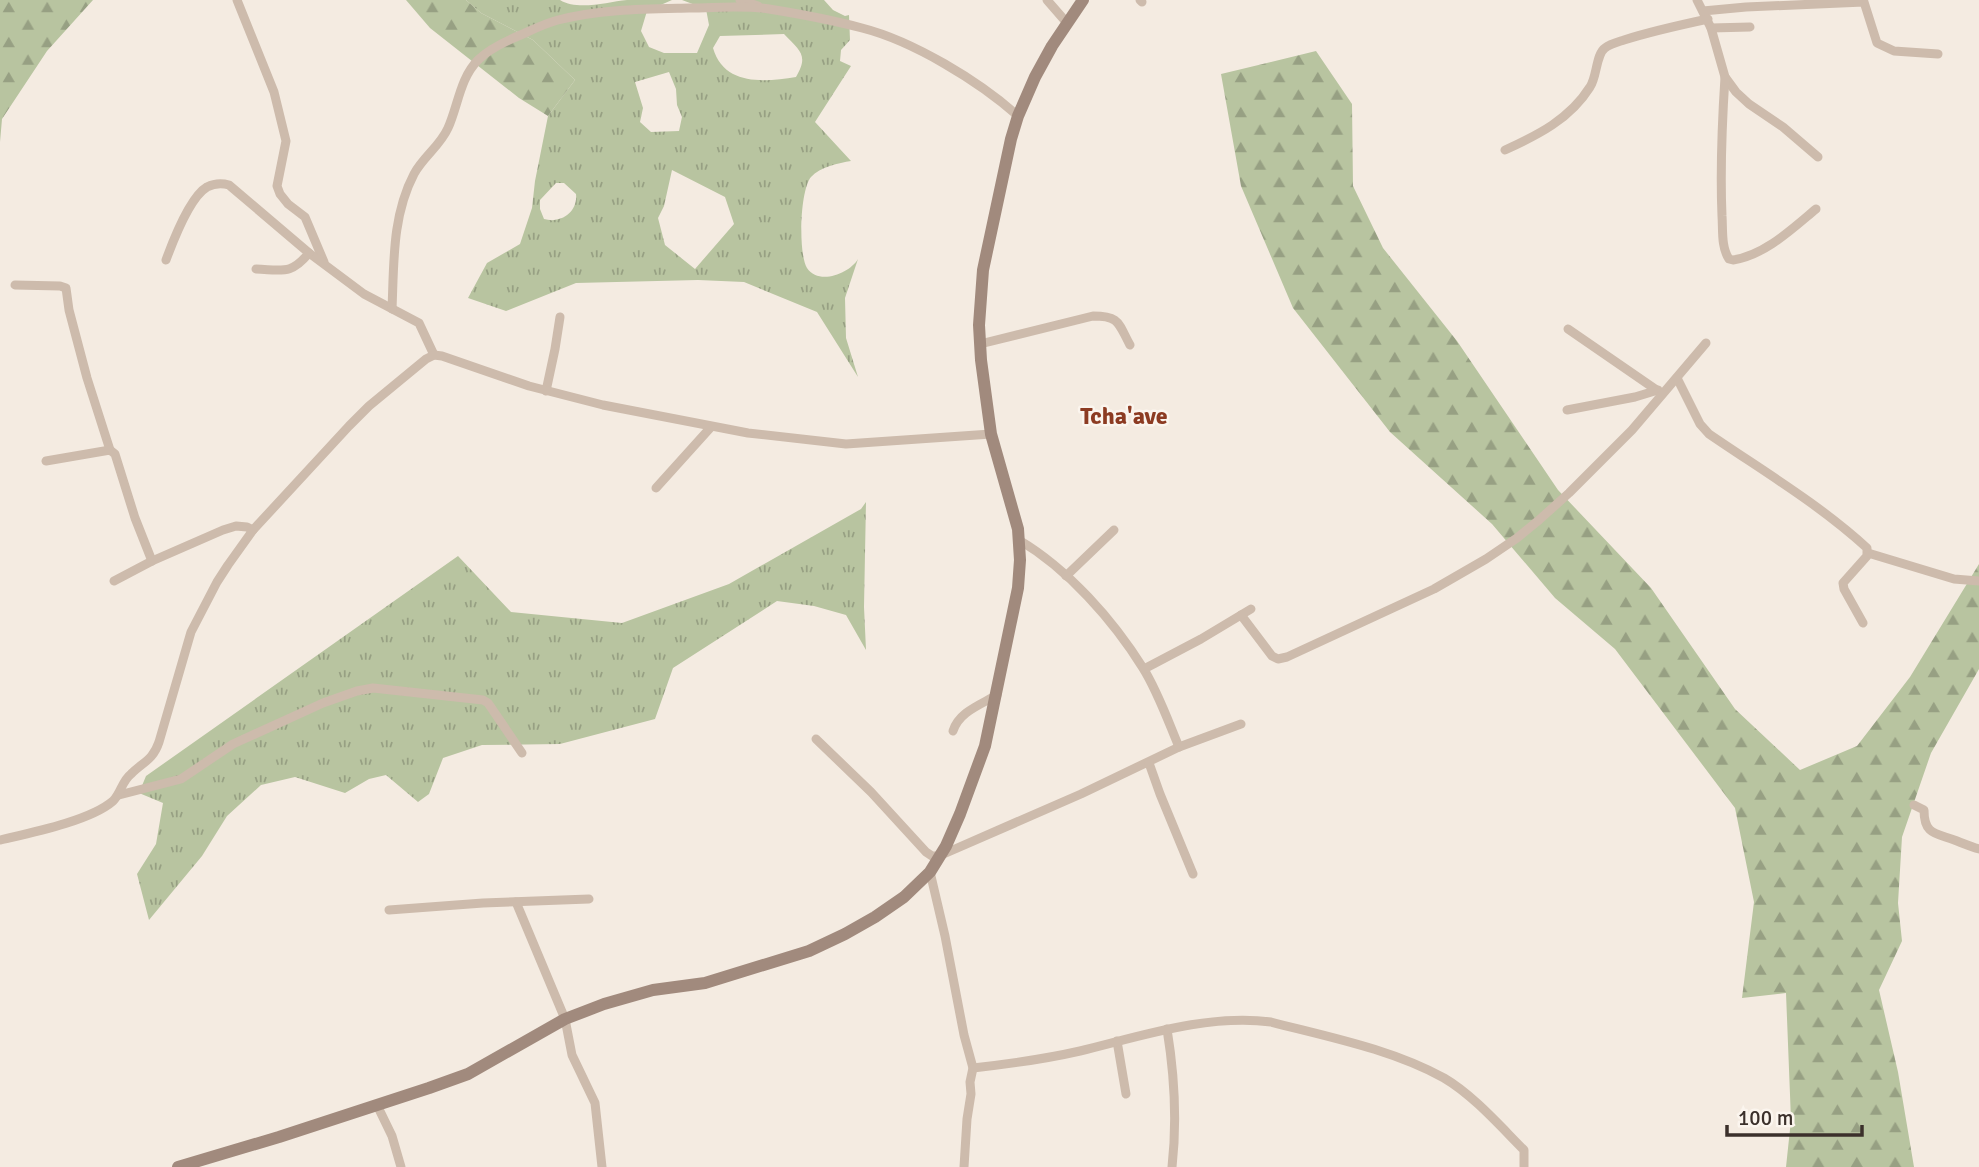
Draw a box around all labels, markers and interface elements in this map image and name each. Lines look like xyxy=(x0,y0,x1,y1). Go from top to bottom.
district label: Tcha'ave xyxy=(1080,401,1168,431)
scale bar xyxy=(1727,1094,1862,1138)
text: 100 m xyxy=(1738,1105,1793,1131)

